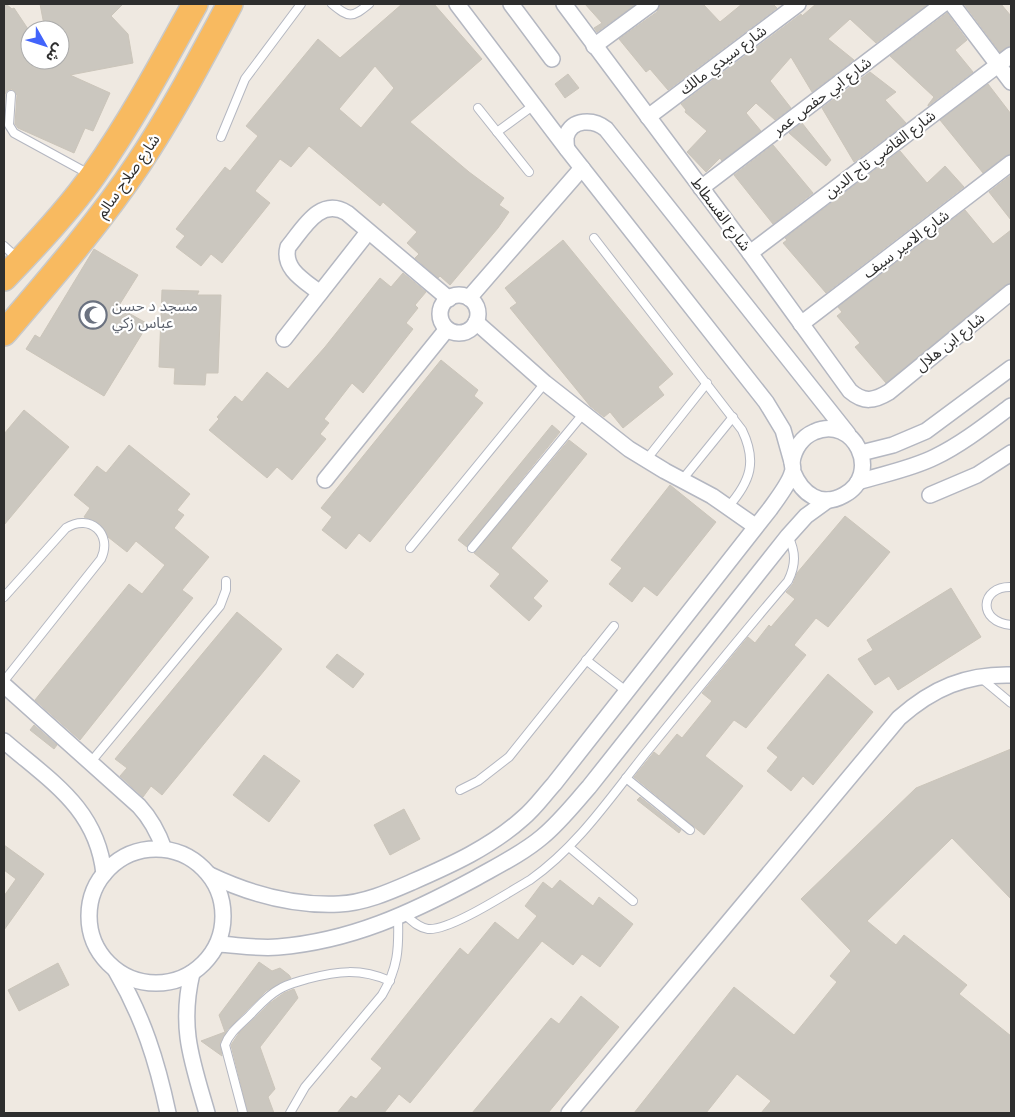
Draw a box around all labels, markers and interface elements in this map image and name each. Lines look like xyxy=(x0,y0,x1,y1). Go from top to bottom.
north arrow xyxy=(20,20,70,70)
street label: شارع سيدي مالك xyxy=(675,20,772,101)
text: ش xyxy=(41,39,69,67)
street label: شارع ابي حفص عمر xyxy=(767,51,877,142)
street label: شارع القاضي تاج الدين xyxy=(820,105,941,204)
street label: شارع صلاح سالم xyxy=(91,129,166,223)
street label: شارع الفسطاط xyxy=(685,172,756,256)
street label: شارع الامير سيف xyxy=(858,204,954,285)
place label: مسجد د حسن عباس زكي xyxy=(112,295,198,334)
mosque icon: مسجد د حسن عباس زكي xyxy=(78,300,108,330)
street label: شارع ابن هلال xyxy=(911,307,990,378)

